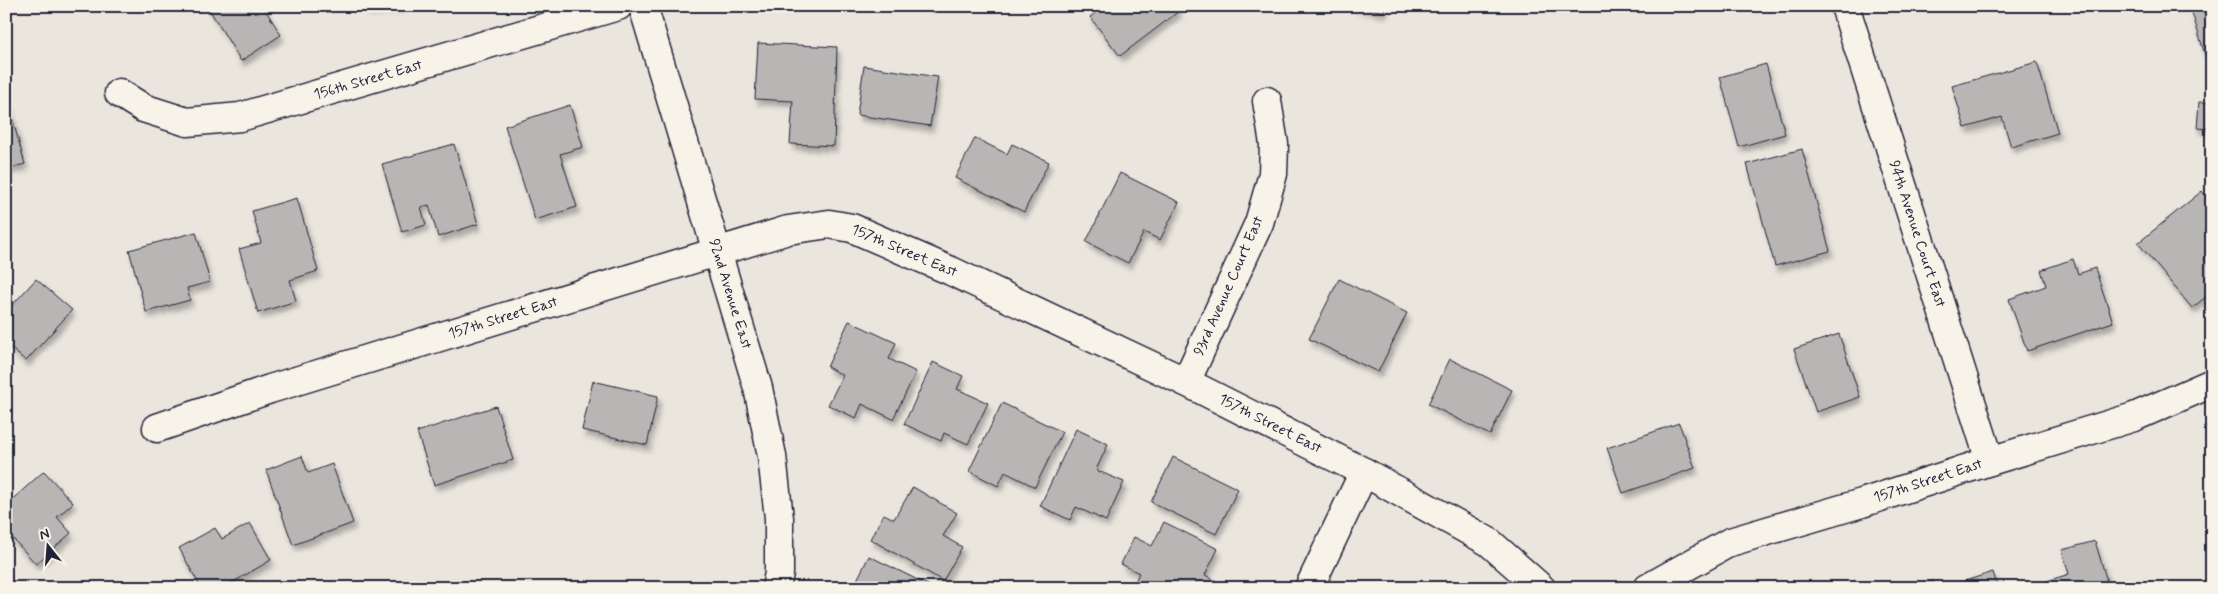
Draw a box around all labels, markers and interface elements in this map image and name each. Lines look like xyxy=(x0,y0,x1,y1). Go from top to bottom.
street label: 156th Street East xyxy=(311,55,425,105)
street label: 94th Avenue Court East xyxy=(1884,158,1950,311)
street label: 93rd Avenue Court East xyxy=(1189,213,1269,359)
street label: 157th Street East xyxy=(848,220,961,283)
street label: 92nd Avenue East xyxy=(704,236,756,352)
street label: 157th Street East xyxy=(446,292,561,344)
street label: 157th Street East xyxy=(1215,389,1326,459)
street label: 157th Street East xyxy=(1871,454,1986,508)
north arrow xyxy=(22,522,72,572)
text: N xyxy=(37,525,52,544)

